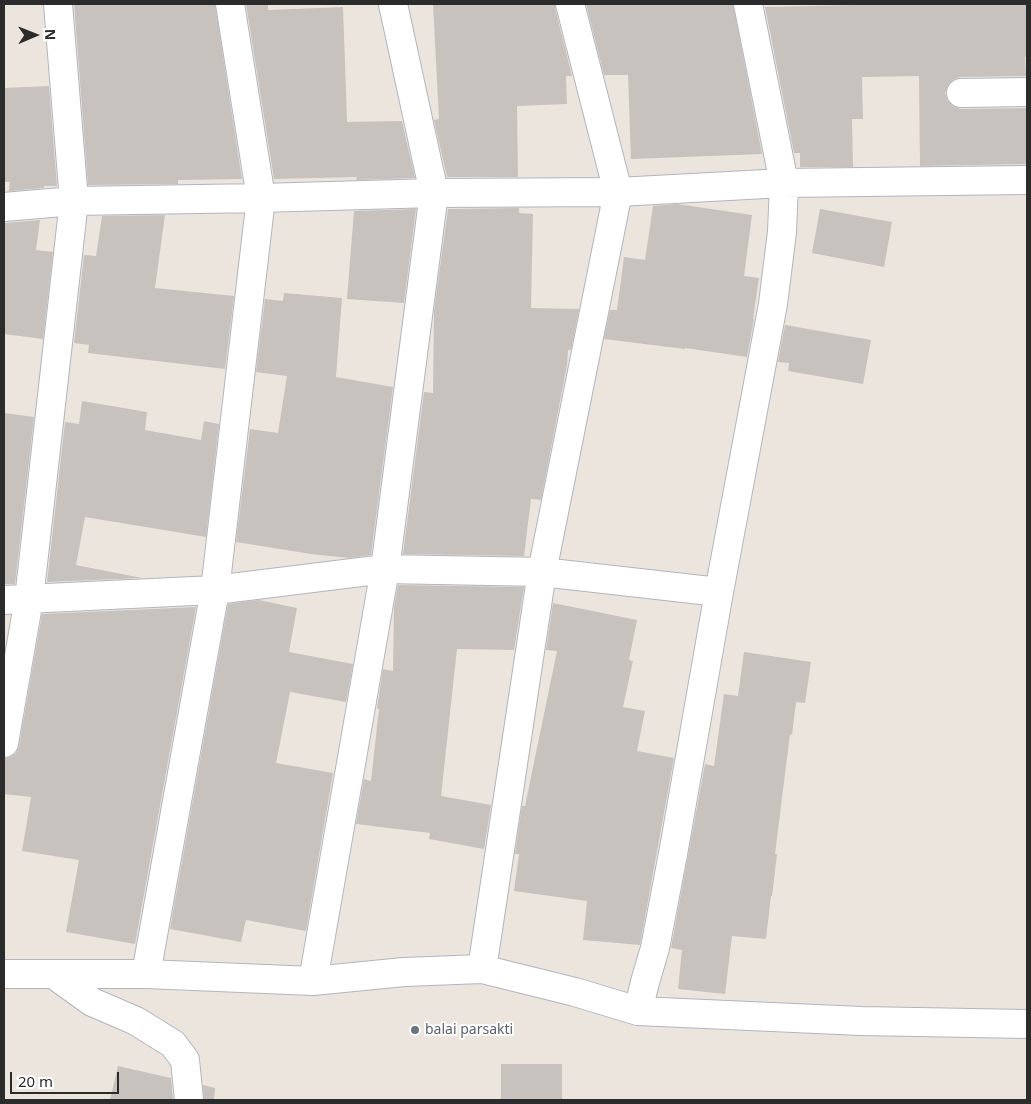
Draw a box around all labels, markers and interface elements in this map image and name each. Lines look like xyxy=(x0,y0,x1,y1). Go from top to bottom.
north arrow xyxy=(10,10,60,60)
text: N xyxy=(41,29,60,41)
place label: balai parsakti xyxy=(425,1022,513,1038)
marker: balai parsakti xyxy=(409,1024,421,1036)
scale bar xyxy=(12,1062,121,1094)
text: 20 m xyxy=(18,1071,53,1091)

